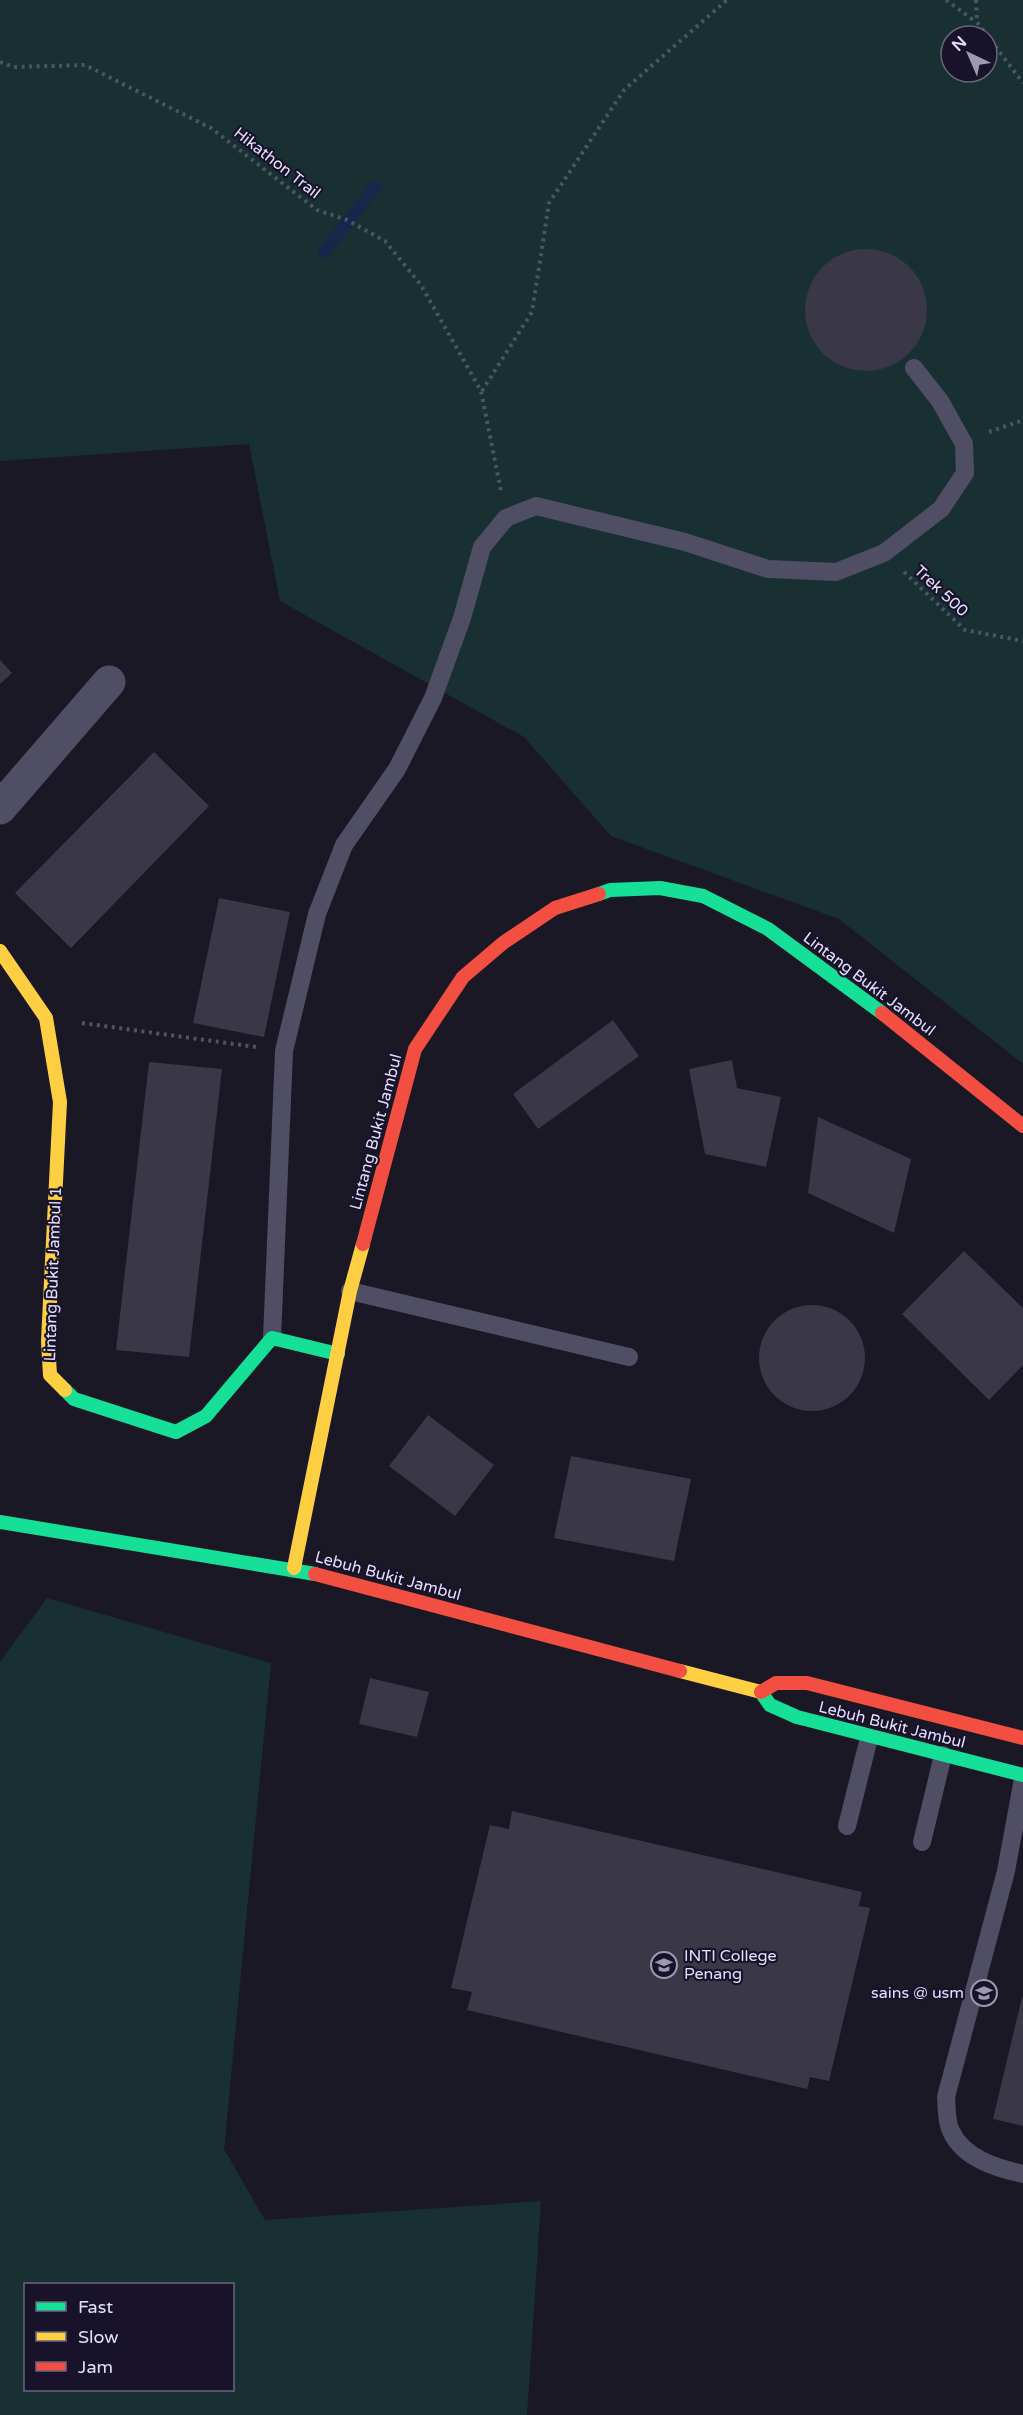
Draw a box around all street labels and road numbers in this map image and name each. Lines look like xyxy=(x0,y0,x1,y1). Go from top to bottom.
street label: Hikathon Trail xyxy=(230,123,324,203)
street label: Trek 500 xyxy=(910,561,972,621)
street label: Lintang Bukit Jambul xyxy=(799,928,939,1040)
street label: Lintang Bukit Jambul xyxy=(346,1052,406,1212)
street label: Lintang Bukit Jambul 1 xyxy=(40,1186,66,1362)
street label: Lebuh Bukit Jambul xyxy=(313,1547,463,1605)
street label: Lebuh Bukit Jambul xyxy=(816,1697,968,1753)

